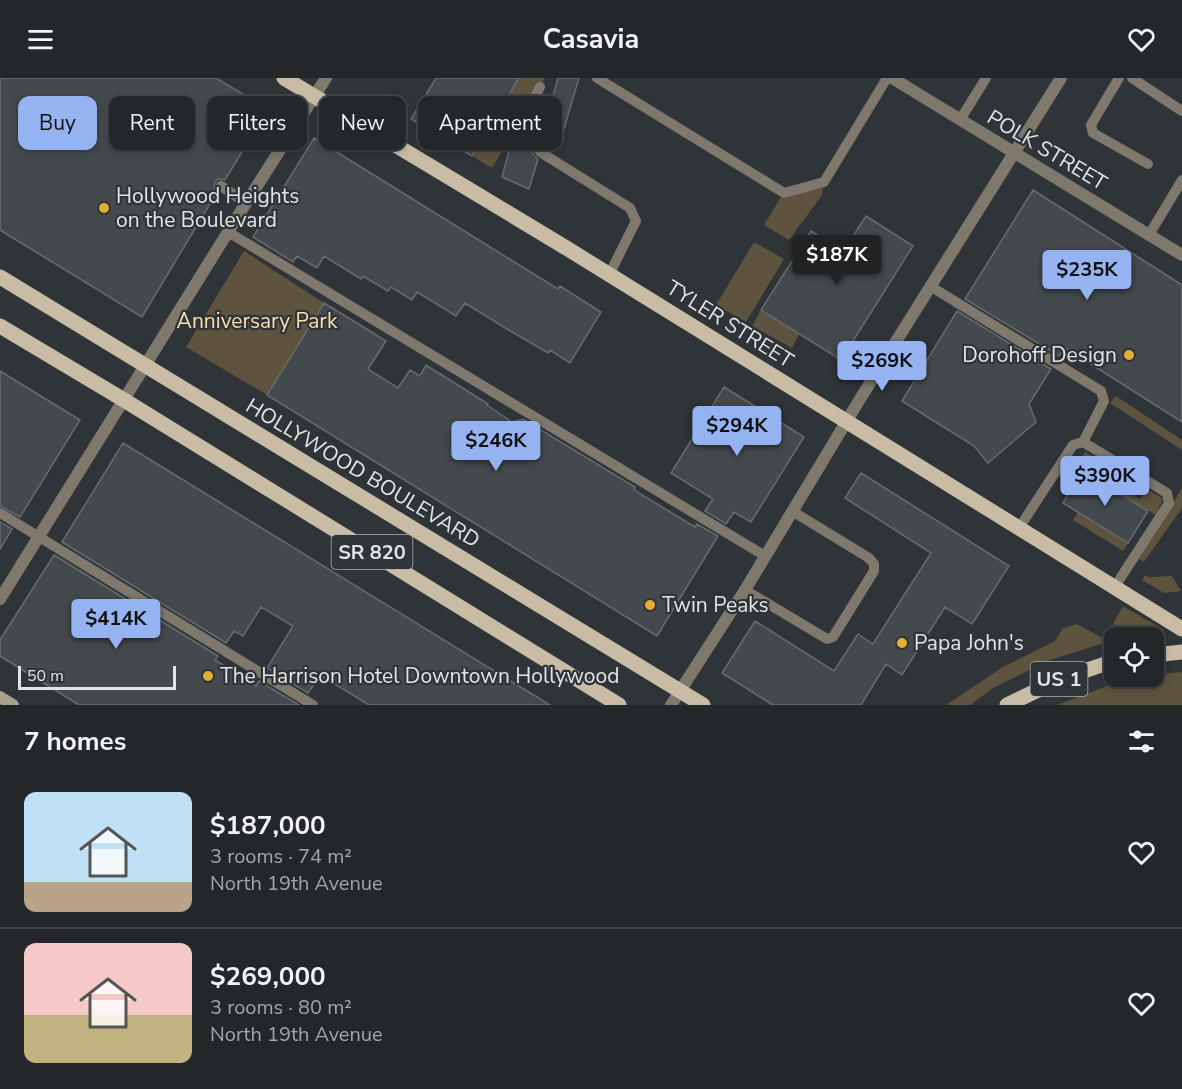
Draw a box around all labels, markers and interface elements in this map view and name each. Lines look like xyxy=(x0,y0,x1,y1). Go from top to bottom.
text: Casavia xyxy=(543,21,639,58)
icon: menu xyxy=(24,23,57,56)
icon: heart xyxy=(1125,23,1158,56)
chip: Buy xyxy=(18,96,97,150)
chip: Rent xyxy=(109,96,195,150)
chip: Filters xyxy=(207,96,307,150)
chip: New xyxy=(319,96,406,150)
chip: Apartment xyxy=(418,96,562,150)
street label: POLK STREET xyxy=(982,103,1113,197)
place label: Hollywood Heights on the Boulevard xyxy=(116,182,299,234)
marker: Hollywood Heights on the Boulevard xyxy=(97,201,111,215)
pin: $187K xyxy=(795,235,879,286)
text: $187K xyxy=(806,241,868,268)
pin: $235K xyxy=(1045,250,1129,301)
text: $235K xyxy=(1056,256,1118,283)
street label: TYLER STREET xyxy=(661,274,799,374)
park label: Anniversary Park xyxy=(177,307,338,335)
pin: $269K xyxy=(840,341,924,392)
place label: Dorohoff Design xyxy=(962,341,1117,369)
text: $269K xyxy=(851,347,913,374)
marker: Dorohoff Design xyxy=(1122,348,1136,362)
street label: HOLLYWOOD BOULEVARD xyxy=(241,392,485,554)
pin: $294K xyxy=(695,406,779,457)
text: $294K xyxy=(706,412,768,439)
pin: $246K xyxy=(454,421,538,472)
text: $246K xyxy=(465,427,527,454)
pin: $390K xyxy=(1063,456,1147,507)
text: $390K xyxy=(1074,462,1136,489)
road number: SR 820 xyxy=(332,535,412,569)
place label: Twin Peaks xyxy=(662,591,769,619)
marker: Twin Peaks xyxy=(643,598,657,612)
pin: $414K xyxy=(74,599,158,650)
text: $414K xyxy=(85,605,147,632)
map controls xyxy=(1104,627,1164,687)
button: locate xyxy=(1104,627,1164,687)
place label: Papa John's xyxy=(914,629,1024,657)
marker: Papa John's xyxy=(895,636,909,650)
place label: The Harrison Hotel Downtown Hollywood xyxy=(220,662,619,690)
road number: US 1 xyxy=(1030,662,1088,696)
scale bar xyxy=(18,663,176,690)
text: 50 m xyxy=(27,665,64,687)
marker: The Harrison Hotel Downtown Hollywood xyxy=(201,669,215,683)
text: 7 homes xyxy=(24,724,126,759)
icon: filters xyxy=(1125,725,1158,758)
text: $187,000 xyxy=(210,808,326,843)
icon: home xyxy=(72,816,144,888)
icon: heart xyxy=(1125,836,1158,869)
text: 3 rooms · 74 m² xyxy=(210,843,352,870)
text: North 19th Avenue xyxy=(210,870,383,897)
text: $269,000 xyxy=(210,959,326,994)
icon: home xyxy=(72,967,144,1039)
icon: heart xyxy=(1125,987,1158,1020)
text: 3 rooms · 80 m² xyxy=(210,994,352,1021)
text: North 19th Avenue xyxy=(210,1021,383,1048)

